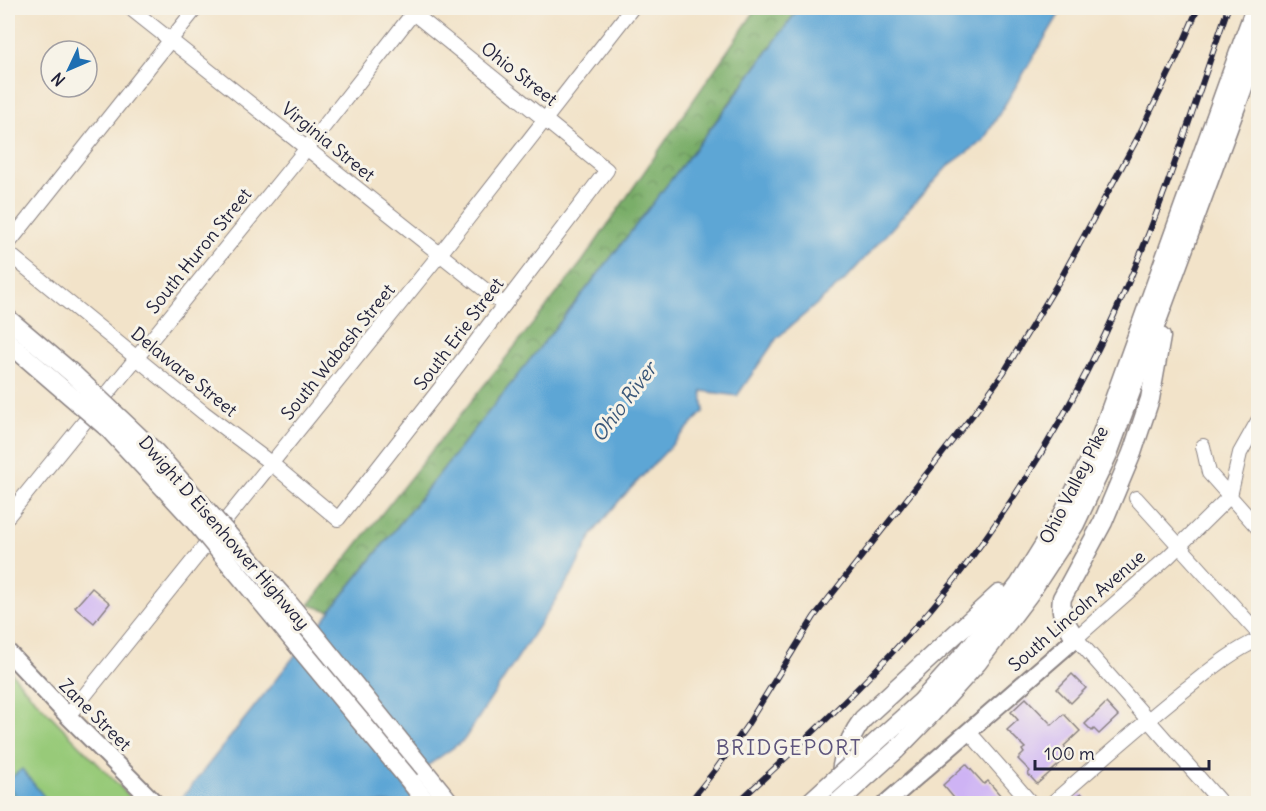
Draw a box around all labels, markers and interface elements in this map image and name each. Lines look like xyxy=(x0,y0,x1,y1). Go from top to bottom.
street label: Ohio Street xyxy=(476,37,562,111)
north arrow xyxy=(39,39,99,99)
text: N xyxy=(47,68,69,90)
street label: Virginia Street xyxy=(277,97,380,186)
street label: South Huron Street xyxy=(141,183,256,318)
street label: South Erie Street xyxy=(409,273,508,395)
street label: South Wabash Street xyxy=(276,279,400,424)
street label: Delaware Street xyxy=(127,322,242,421)
water label: Ohio River xyxy=(586,355,663,446)
street label: Ohio Valley Pike xyxy=(1034,422,1113,548)
street label: Dwight D Eisenhower Highway xyxy=(134,431,315,634)
street label: South Lincoln Avenue xyxy=(1004,545,1150,676)
street label: Zane Street xyxy=(54,674,136,756)
scale bar xyxy=(1035,733,1209,771)
district label: BRIDGEPORT xyxy=(716,734,862,761)
text: 100 m xyxy=(1044,742,1095,765)

